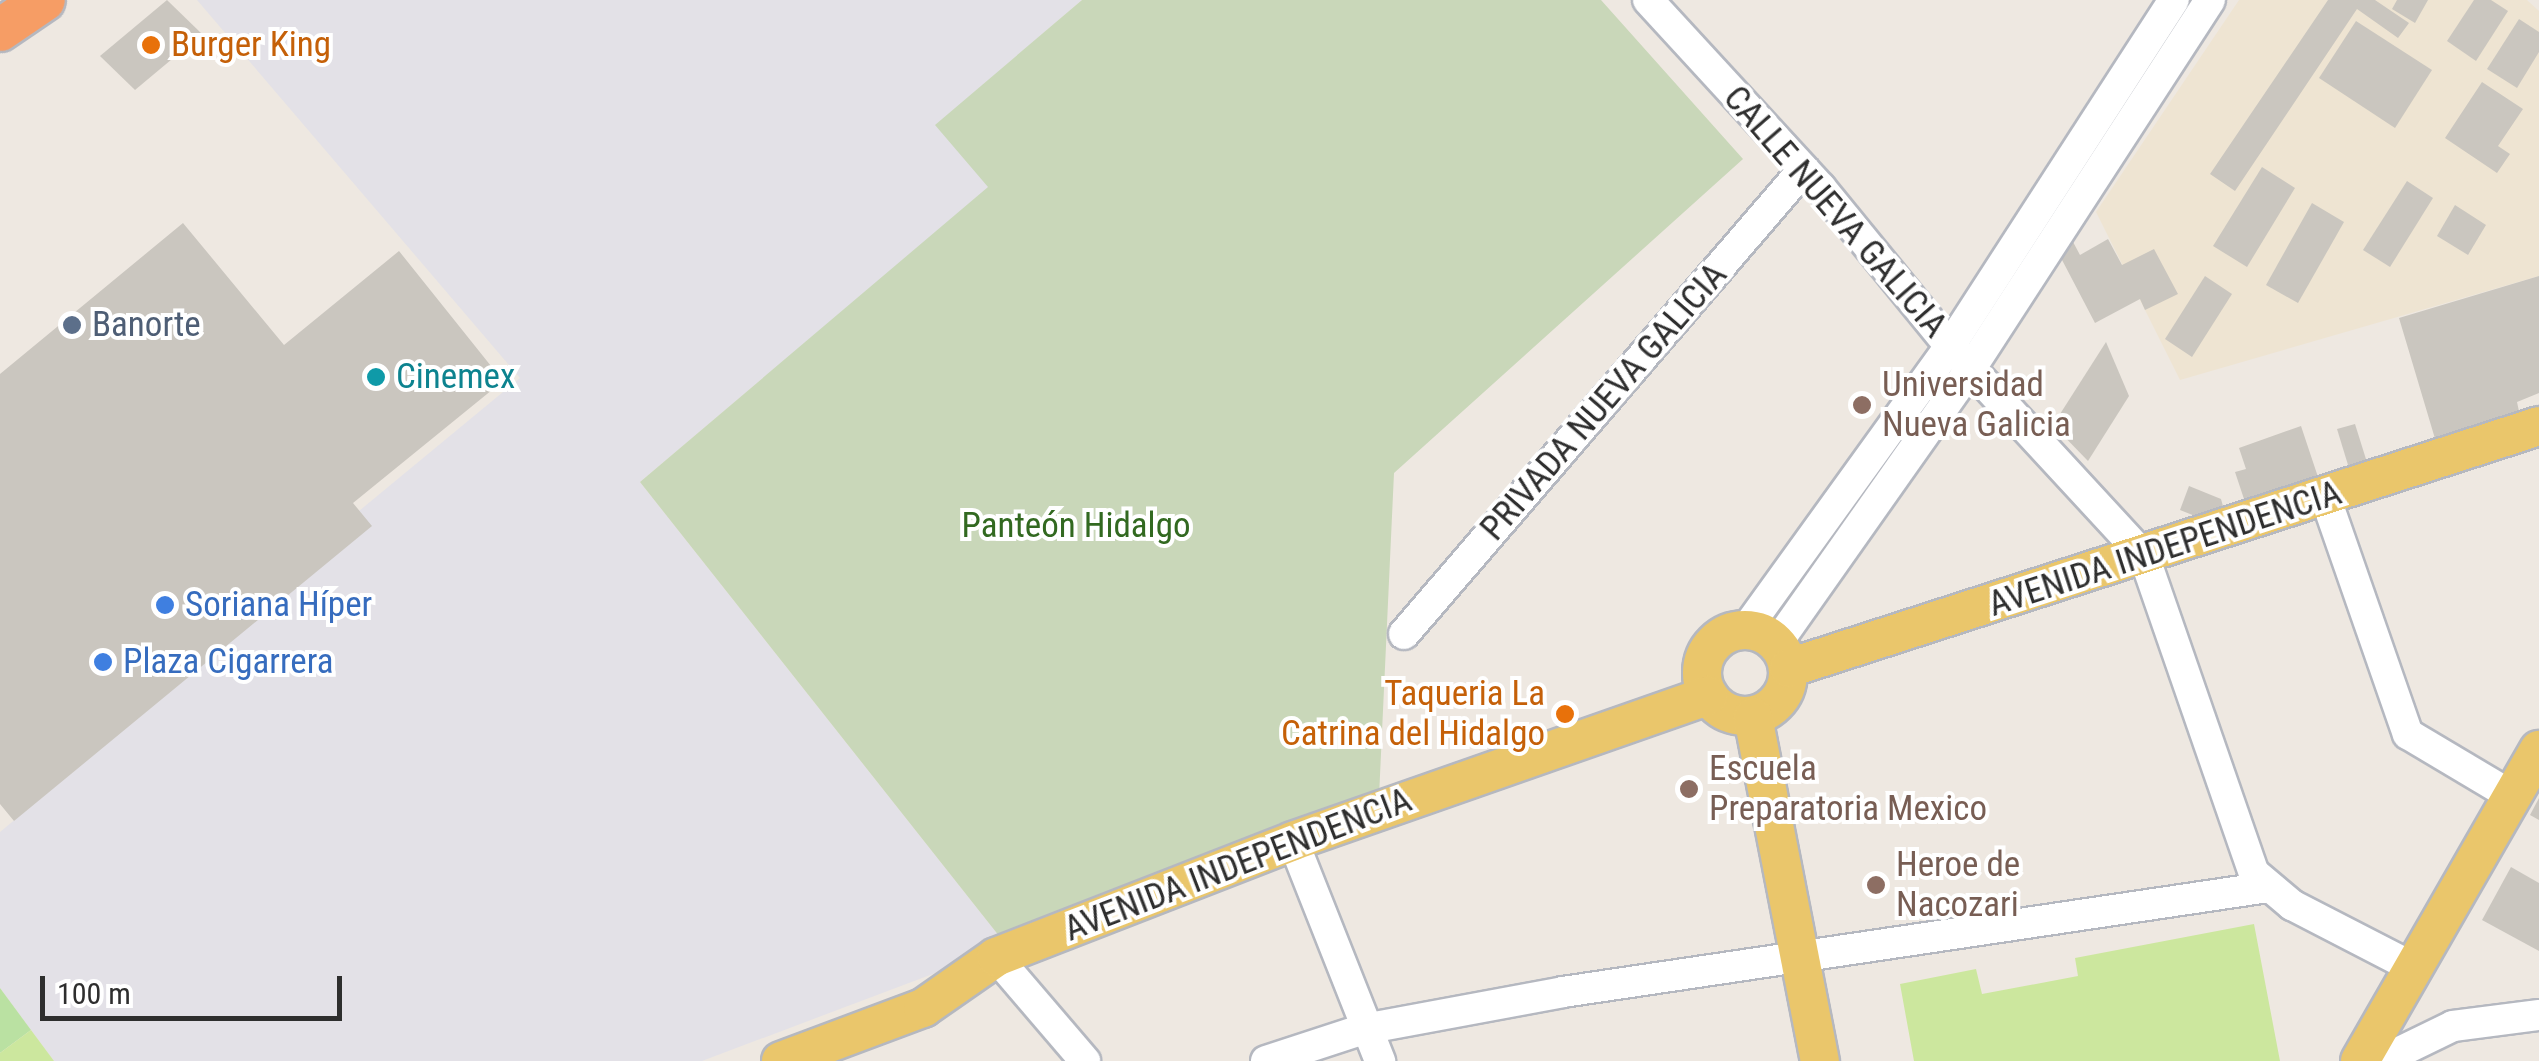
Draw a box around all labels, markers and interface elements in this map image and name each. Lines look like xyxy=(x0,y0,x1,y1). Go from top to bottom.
place label: Burger King xyxy=(171,24,331,66)
marker: Burger King xyxy=(140,34,162,56)
street label: CALLE NUEVA GALICIA xyxy=(1714,78,1956,346)
street label: PRIVADA NUEVA GALICIA xyxy=(1472,255,1736,549)
place label: Banorte xyxy=(92,304,201,346)
marker: Banorte xyxy=(61,314,83,336)
place label: Cinemex xyxy=(396,356,515,398)
place label: Universidad Nueva Galicia xyxy=(1882,364,2071,446)
marker: Cinemex xyxy=(365,366,387,388)
marker: Universidad Nueva Galicia xyxy=(1851,394,1873,416)
street label: AVENIDA INDEPENDENCIA xyxy=(1983,472,2347,626)
park label: Panteón Hidalgo xyxy=(962,505,1190,547)
place label: Soriana Híper xyxy=(185,584,372,626)
marker: Soriana Híper xyxy=(154,594,176,616)
place label: Plaza Cigarrera xyxy=(123,641,333,683)
marker: Plaza Cigarrera xyxy=(92,651,114,673)
place label: Taqueria La Catrina del Hidalgo xyxy=(1281,673,1545,755)
marker: Taqueria La Catrina del Hidalgo xyxy=(1554,703,1576,725)
place label: Escuela Preparatoria Mexico xyxy=(1709,748,1987,830)
marker: Escuela Preparatoria Mexico xyxy=(1678,778,1700,800)
street label: AVENIDA INDEPENDENCIA xyxy=(1058,779,1418,951)
place label: Heroe de Nacozari xyxy=(1896,844,2020,926)
marker: Heroe de Nacozari xyxy=(1865,874,1887,896)
scale bar xyxy=(45,956,348,1018)
text: 100 m xyxy=(57,976,131,1011)

